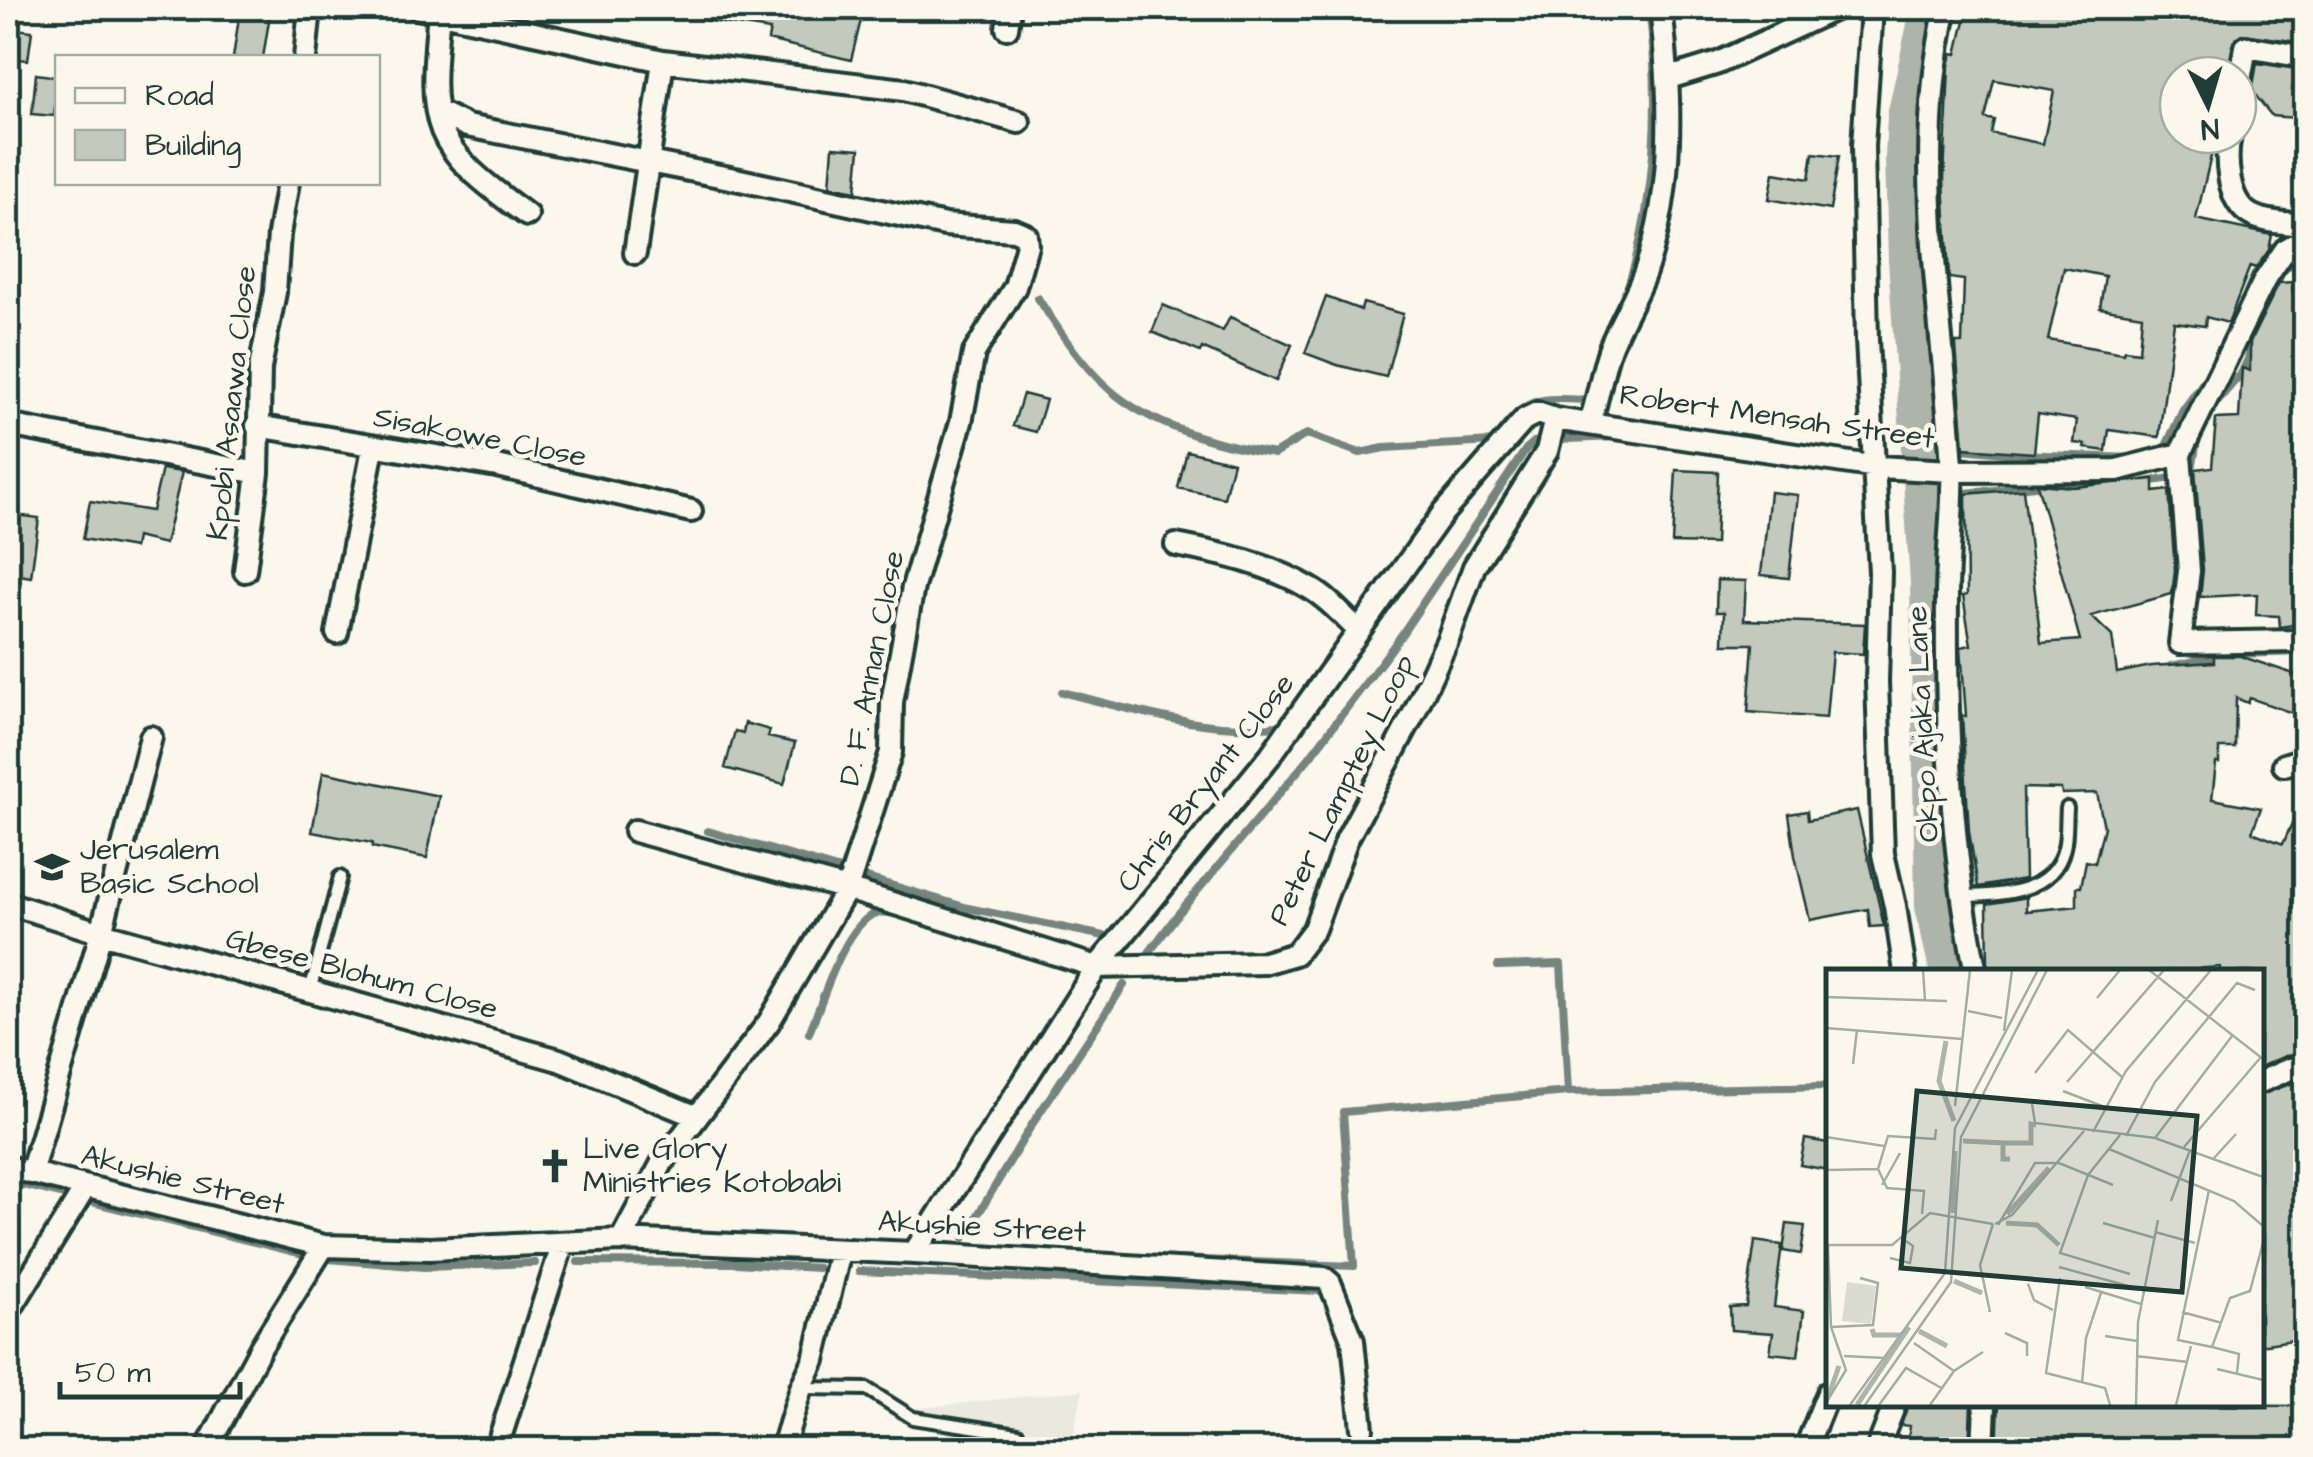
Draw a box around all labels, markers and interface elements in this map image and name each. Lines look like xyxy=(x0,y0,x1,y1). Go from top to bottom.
legend xyxy=(55,55,380,185)
north arrow xyxy=(2158,55,2258,155)
text: Road xyxy=(145,75,214,117)
text: N xyxy=(2199,108,2220,149)
text: Building xyxy=(145,125,241,168)
street label: Kpobi Asaawa Close xyxy=(197,264,267,542)
street label: Robert Mensah Street xyxy=(1617,374,1937,460)
street label: Sisakowe Close xyxy=(370,396,590,478)
street label: D. F. Annan Close xyxy=(829,547,915,789)
street label: Okpo Ajaka Lane xyxy=(1896,605,1950,843)
street label: Peter Lamptey Loop xyxy=(1258,648,1427,933)
street label: Chris Bryant Close xyxy=(1107,665,1306,902)
place label: Jerusalem Basic School xyxy=(80,829,259,905)
school or university icon: Jerusalem Basic School xyxy=(33,848,71,886)
street label: Gbese Blohum Close xyxy=(222,918,502,1030)
inset map xyxy=(1826,969,2263,1407)
place label: Live Glory Ministries Kotobabi xyxy=(583,1128,841,1204)
street label: Akushie Street xyxy=(77,1134,289,1226)
church icon: Live Glory Ministries Kotobabi xyxy=(536,1147,574,1185)
street label: Akushie Street xyxy=(877,1201,1087,1253)
scale bar xyxy=(60,1337,240,1399)
text: 50 m xyxy=(75,1352,151,1394)

